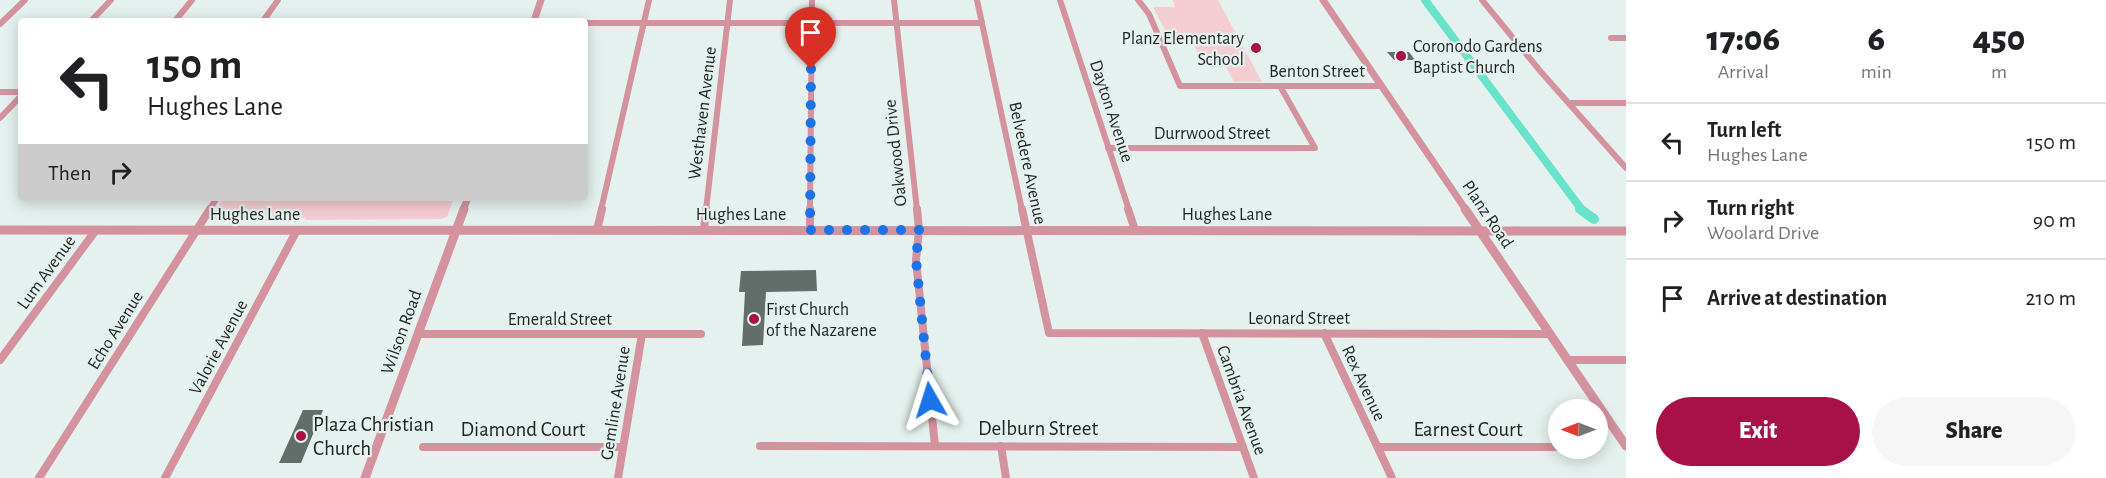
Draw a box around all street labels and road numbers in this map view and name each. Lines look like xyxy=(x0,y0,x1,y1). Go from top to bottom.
street label: Westhaven Avenue xyxy=(686,46,720,181)
street label: Dayton Avenue xyxy=(1086,58,1136,165)
street label: Benton Street xyxy=(1269,63,1365,81)
street label: Oakwood Drive xyxy=(881,99,911,207)
street label: Belvedere Avenue xyxy=(1005,100,1049,226)
street label: Durrwood Street xyxy=(1154,125,1271,143)
street label: Planz Road xyxy=(1458,177,1516,252)
street label: Hughes Lane xyxy=(210,206,300,224)
street label: Hughes Lane xyxy=(696,206,786,224)
street label: Hughes Lane xyxy=(1182,206,1272,224)
street label: Lum Avenue xyxy=(14,232,79,313)
street label: Echo Avenue xyxy=(85,288,147,373)
street label: Wilson Road xyxy=(378,288,425,377)
street label: Valorie Avenue xyxy=(186,297,251,398)
street label: Leonard Street xyxy=(1248,310,1350,328)
street label: Emerald Street xyxy=(508,311,612,329)
street label: Cambria Avenue xyxy=(1213,343,1269,457)
street label: Rex Avenue xyxy=(1338,343,1388,424)
street label: Gemline Avenue xyxy=(598,345,634,461)
street label: Delburn Street xyxy=(978,418,1098,439)
street label: Diamond Court xyxy=(460,419,586,440)
street label: Earnest Court xyxy=(1413,419,1523,440)

